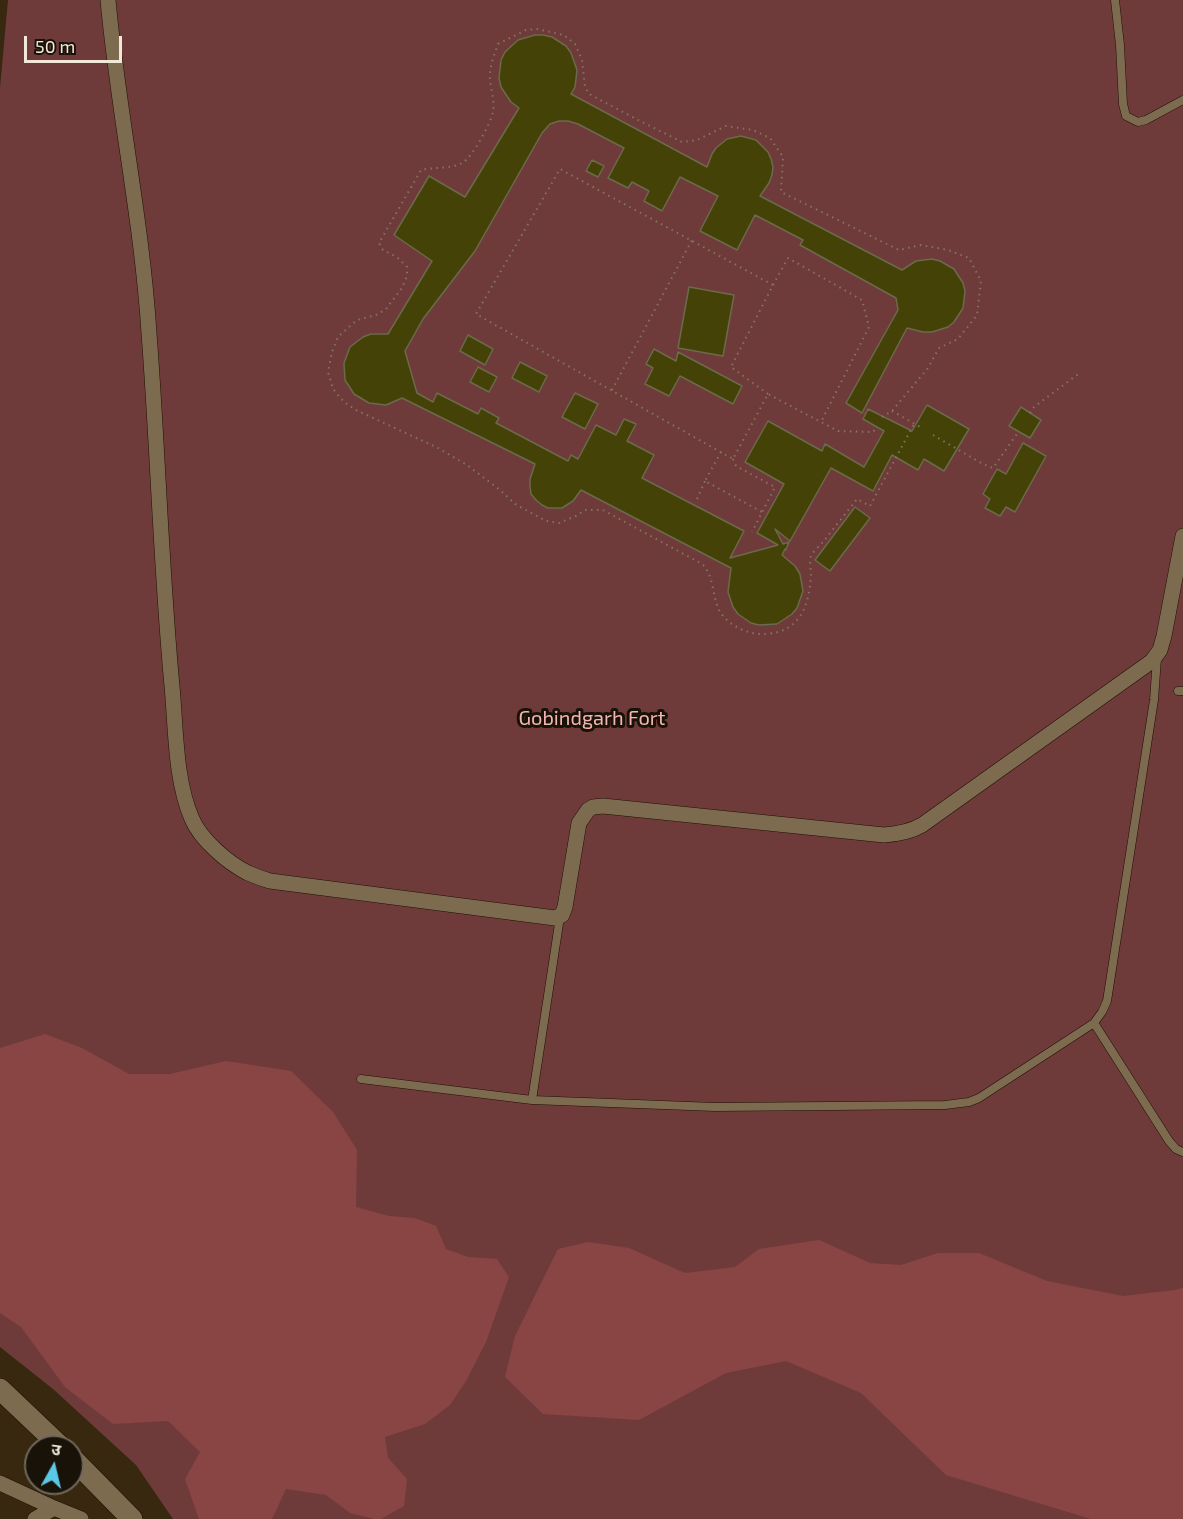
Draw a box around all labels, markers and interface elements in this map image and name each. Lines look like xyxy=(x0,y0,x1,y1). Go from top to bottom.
scale bar xyxy=(27,24,124,62)
text: 50 m xyxy=(35,35,75,57)
park label: Gobindgarh Fort xyxy=(519,706,665,730)
north arrow xyxy=(24,1435,84,1495)
text: उ xyxy=(50,1439,62,1459)

